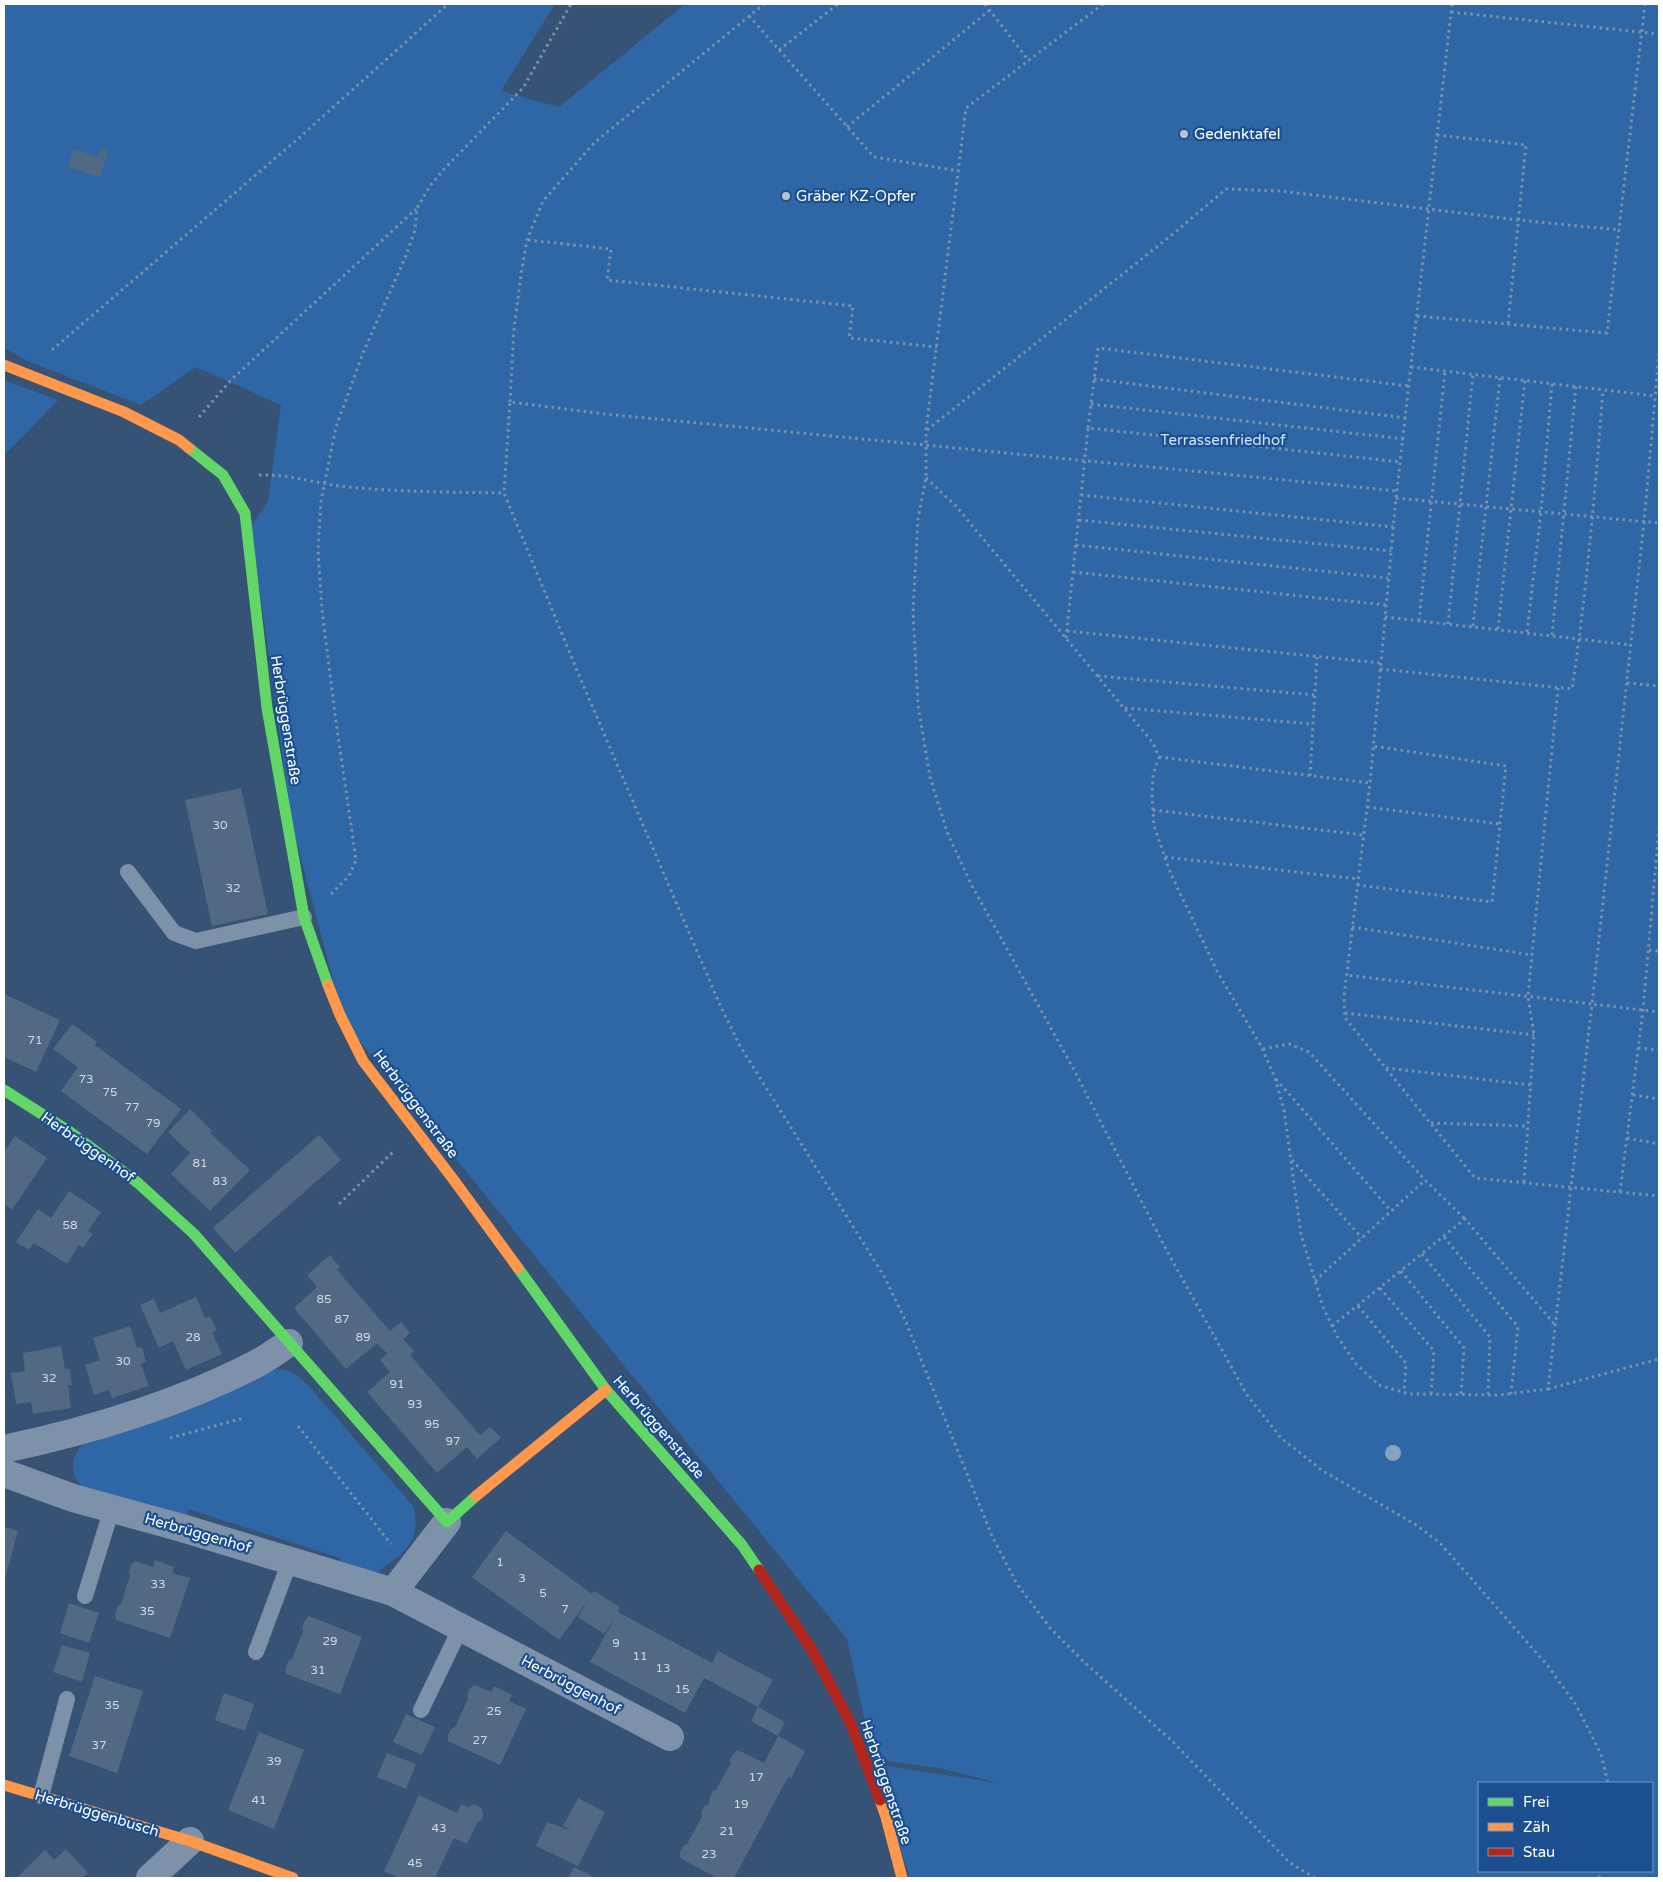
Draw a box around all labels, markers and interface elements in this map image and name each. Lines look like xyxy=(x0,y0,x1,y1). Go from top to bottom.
place label: Gedenktafel xyxy=(1194,125,1281,143)
marker: Gedenktafel xyxy=(1178,128,1190,140)
place label: Gräber KZ-Opfer xyxy=(796,187,916,205)
marker: Gräber KZ-Opfer xyxy=(780,190,792,202)
park label: Terrassenfriedhof xyxy=(1160,431,1286,449)
street label: Herbrüggenstraße xyxy=(267,654,305,786)
house number: 30 xyxy=(212,818,228,832)
house number: 32 xyxy=(225,881,241,895)
house number: 71 xyxy=(27,1033,43,1047)
street label: Herbrüggenstraße xyxy=(369,1046,463,1162)
house number: 73 xyxy=(78,1072,94,1086)
house number: 75 xyxy=(102,1085,118,1099)
house number: 77 xyxy=(124,1100,140,1114)
street label: Herbrüggenhof xyxy=(38,1108,138,1186)
house number: 79 xyxy=(145,1116,161,1130)
house number: 81 xyxy=(192,1156,208,1170)
house number: 83 xyxy=(212,1174,228,1188)
house number: 58 xyxy=(62,1218,78,1232)
house number: 85 xyxy=(316,1292,332,1306)
house number: 87 xyxy=(334,1312,350,1326)
house number: 28 xyxy=(185,1330,201,1344)
house number: 89 xyxy=(355,1330,371,1344)
house number: 30 xyxy=(115,1354,131,1368)
house number: 32 xyxy=(41,1371,57,1385)
street label: Herbrüggenstraße xyxy=(609,1372,709,1482)
house number: 91 xyxy=(389,1377,405,1391)
house number: 93 xyxy=(407,1397,423,1411)
house number: 95 xyxy=(424,1417,440,1431)
house number: 97 xyxy=(445,1434,461,1448)
street label: Herbrüggenhof xyxy=(143,1509,254,1557)
house number: 1 xyxy=(496,1555,504,1569)
house number: 3 xyxy=(518,1571,526,1585)
house number: 33 xyxy=(150,1577,166,1591)
house number: 5 xyxy=(539,1586,547,1600)
house number: 7 xyxy=(561,1602,569,1616)
house number: 35 xyxy=(139,1604,155,1618)
house number: 29 xyxy=(322,1634,338,1648)
house number: 9 xyxy=(612,1636,620,1650)
house number: 11 xyxy=(632,1649,648,1663)
street label: Herbrüggenhof xyxy=(518,1651,624,1719)
house number: 13 xyxy=(655,1661,671,1675)
house number: 31 xyxy=(310,1663,326,1677)
house number: 15 xyxy=(674,1682,690,1696)
house number: 35 xyxy=(104,1698,120,1712)
house number: 25 xyxy=(486,1704,502,1718)
street label: Herbrüggenstraße xyxy=(856,1717,916,1847)
house number: 27 xyxy=(472,1733,488,1747)
house number: 37 xyxy=(91,1738,107,1752)
house number: 39 xyxy=(266,1754,282,1768)
house number: 17 xyxy=(748,1770,764,1784)
legend xyxy=(1478,1782,1653,1872)
street label: Herbrüggenbusch xyxy=(33,1786,161,1840)
house number: 41 xyxy=(251,1793,267,1807)
text: Frei xyxy=(1523,1793,1549,1811)
house number: 19 xyxy=(733,1797,749,1811)
text: Zäh xyxy=(1523,1818,1550,1836)
house number: 43 xyxy=(431,1821,447,1835)
house number: 21 xyxy=(719,1824,735,1838)
text: Stau xyxy=(1523,1843,1555,1861)
house number: 23 xyxy=(701,1847,717,1861)
house number: 45 xyxy=(407,1856,423,1870)

